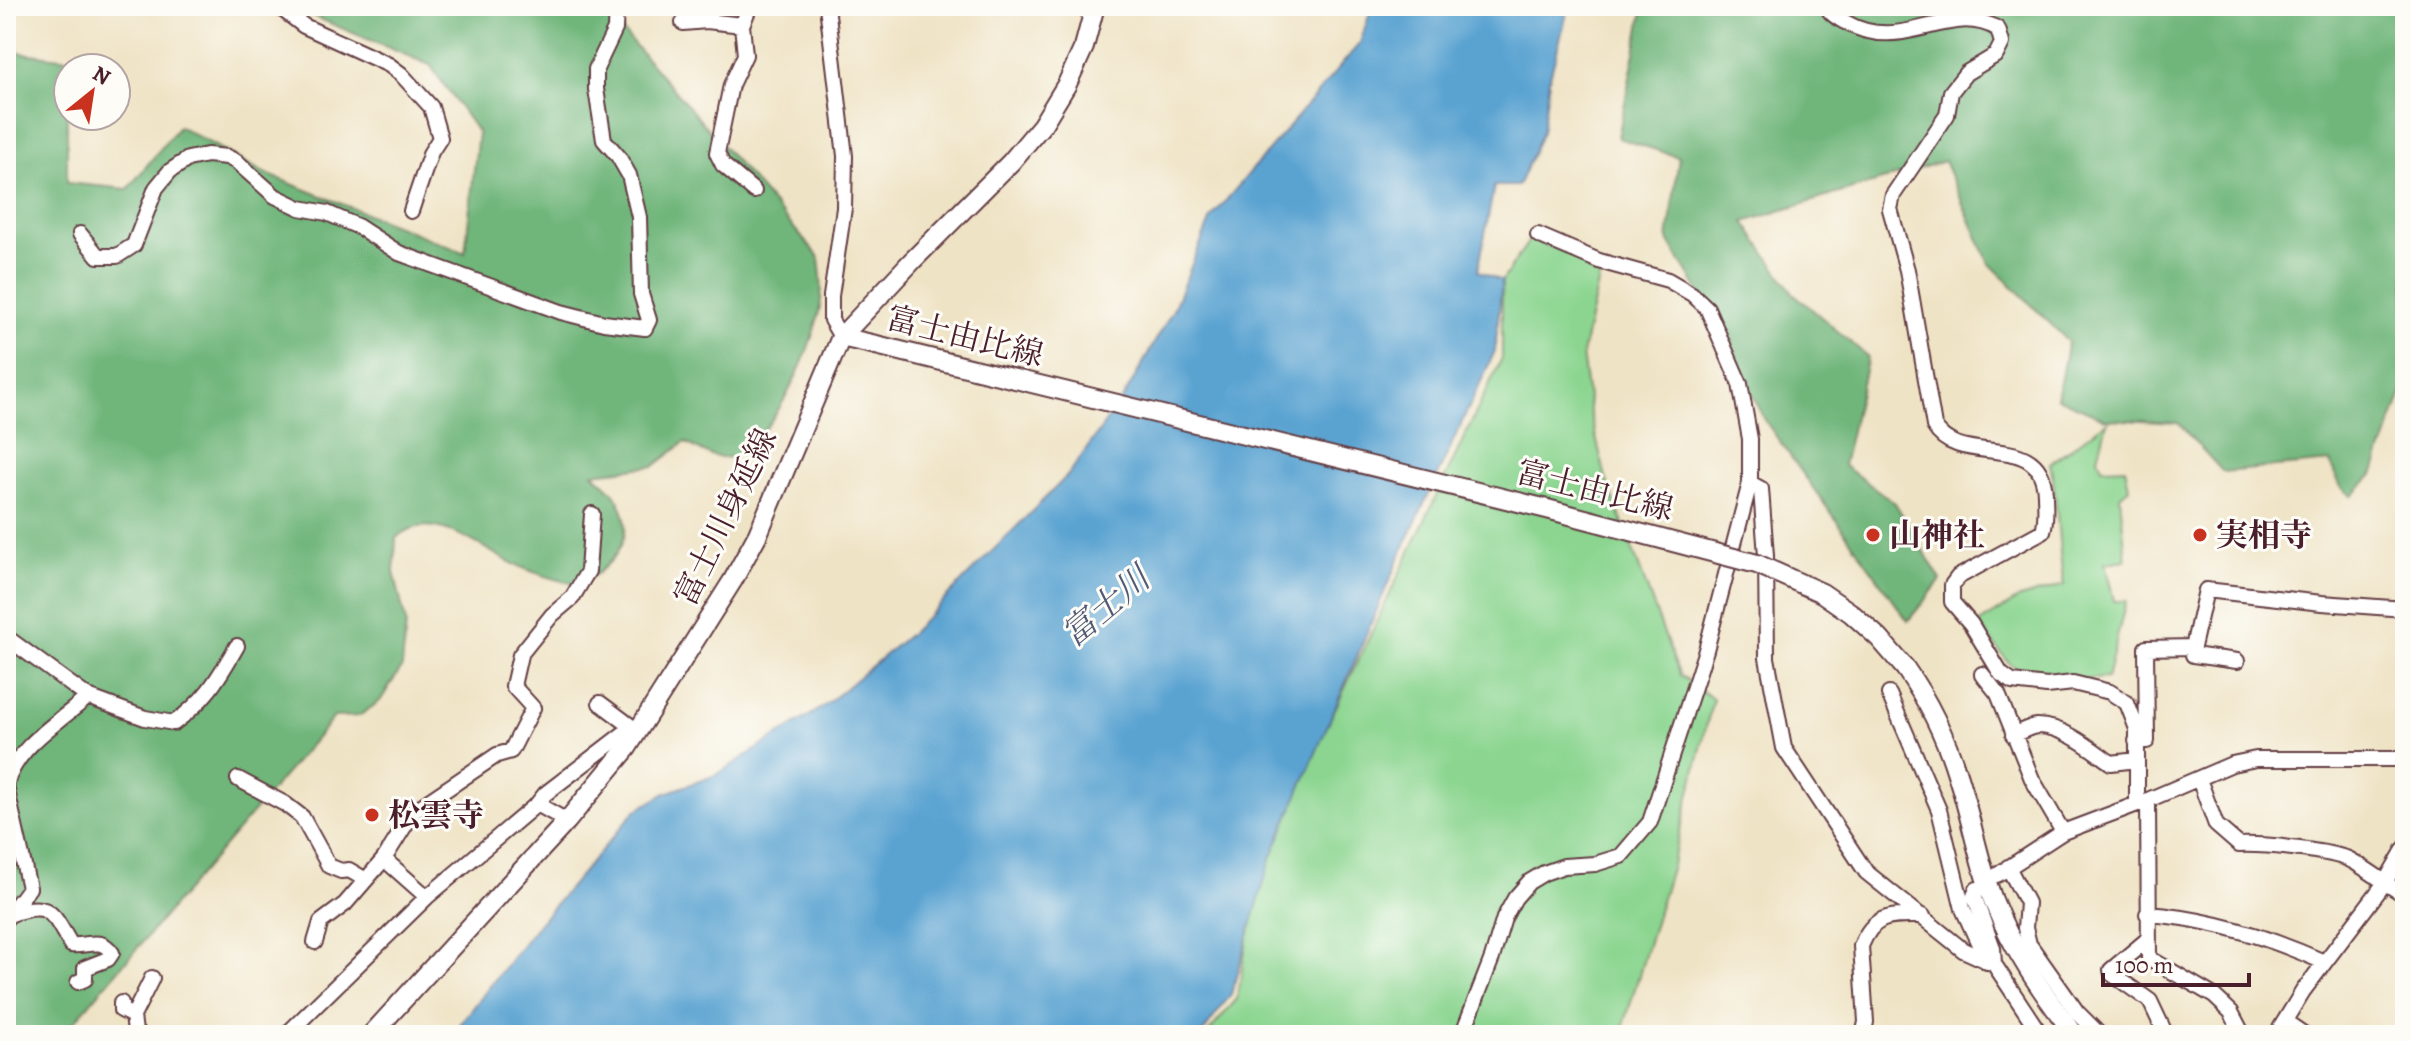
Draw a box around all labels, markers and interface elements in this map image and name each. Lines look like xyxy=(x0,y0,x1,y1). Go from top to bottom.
north arrow xyxy=(52,52,132,132)
text: N xyxy=(87,59,116,93)
street label: 富士由比線 xyxy=(882,295,1048,377)
street label: 富士川身延線 xyxy=(663,421,787,613)
street label: 富士由比線 xyxy=(1512,449,1678,531)
place label: 山神社 xyxy=(1889,513,1985,557)
place label: 実相寺 xyxy=(2216,513,2312,557)
marker: 山神社 xyxy=(1864,526,1882,544)
marker: 実相寺 xyxy=(2191,526,2209,544)
water label: 富士川 xyxy=(1051,553,1163,657)
place label: 松雲寺 xyxy=(388,793,484,837)
marker: 松雲寺 xyxy=(363,806,381,824)
scale bar xyxy=(2103,937,2249,987)
text: 100 m xyxy=(2115,949,2174,981)

